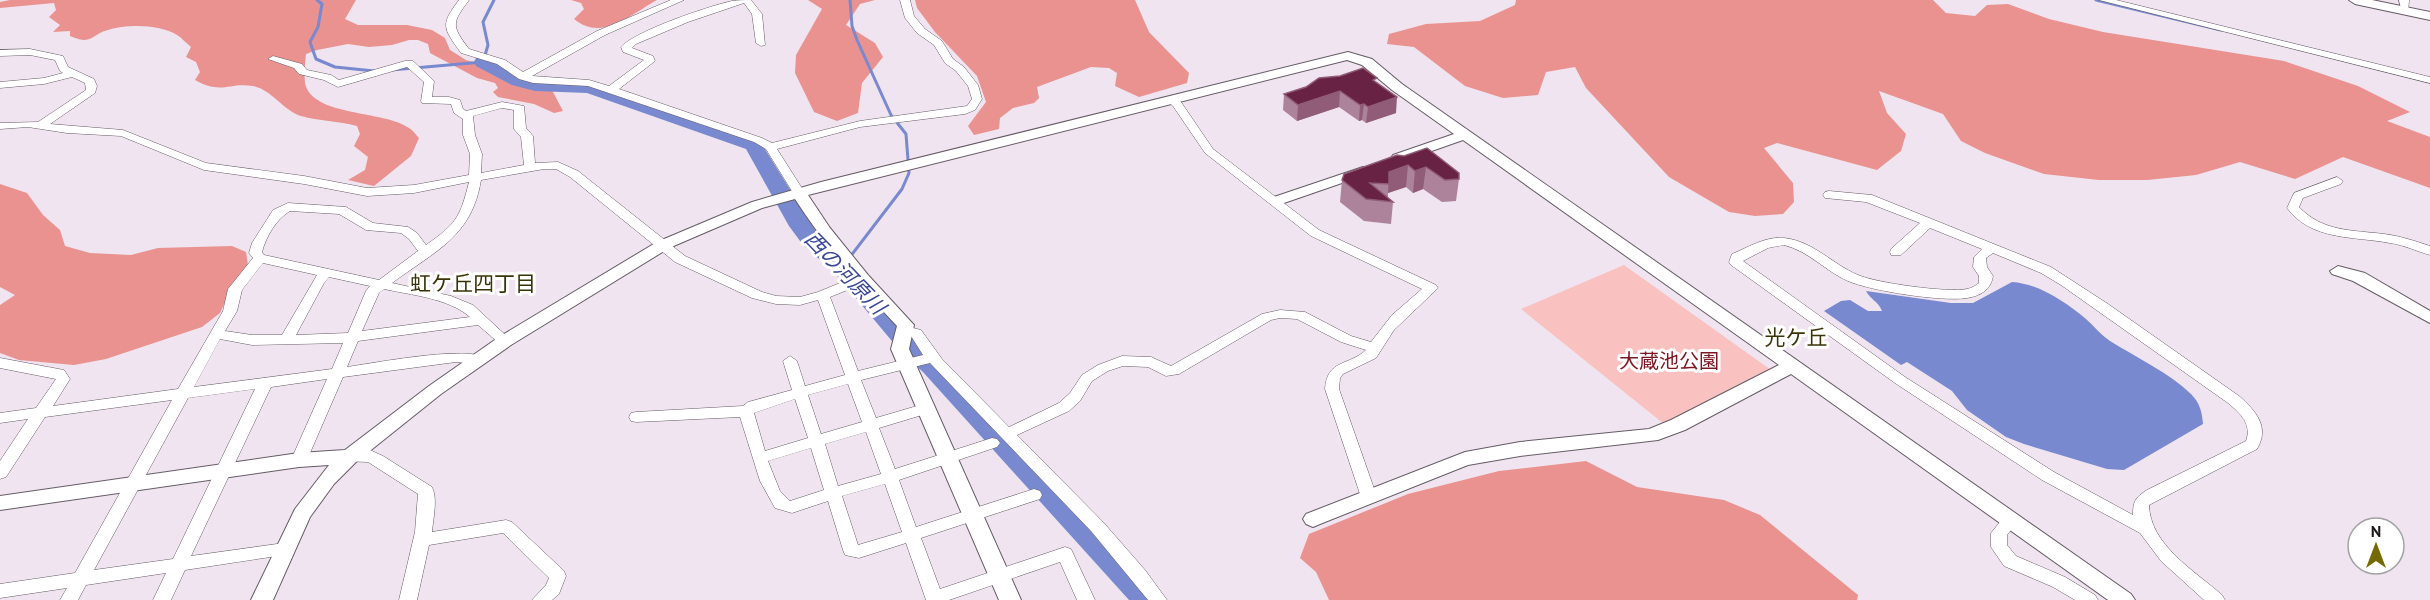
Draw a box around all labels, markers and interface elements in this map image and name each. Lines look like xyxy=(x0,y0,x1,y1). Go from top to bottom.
water label: 西の河原川 xyxy=(799,226,893,321)
district label: 虹ケ丘四丁目 xyxy=(410,270,536,297)
district label: 光ケ丘 xyxy=(1765,324,1828,351)
park label: 大蔵池公園 xyxy=(1619,348,1719,374)
north arrow xyxy=(2346,516,2406,576)
text: N xyxy=(2371,521,2381,541)

